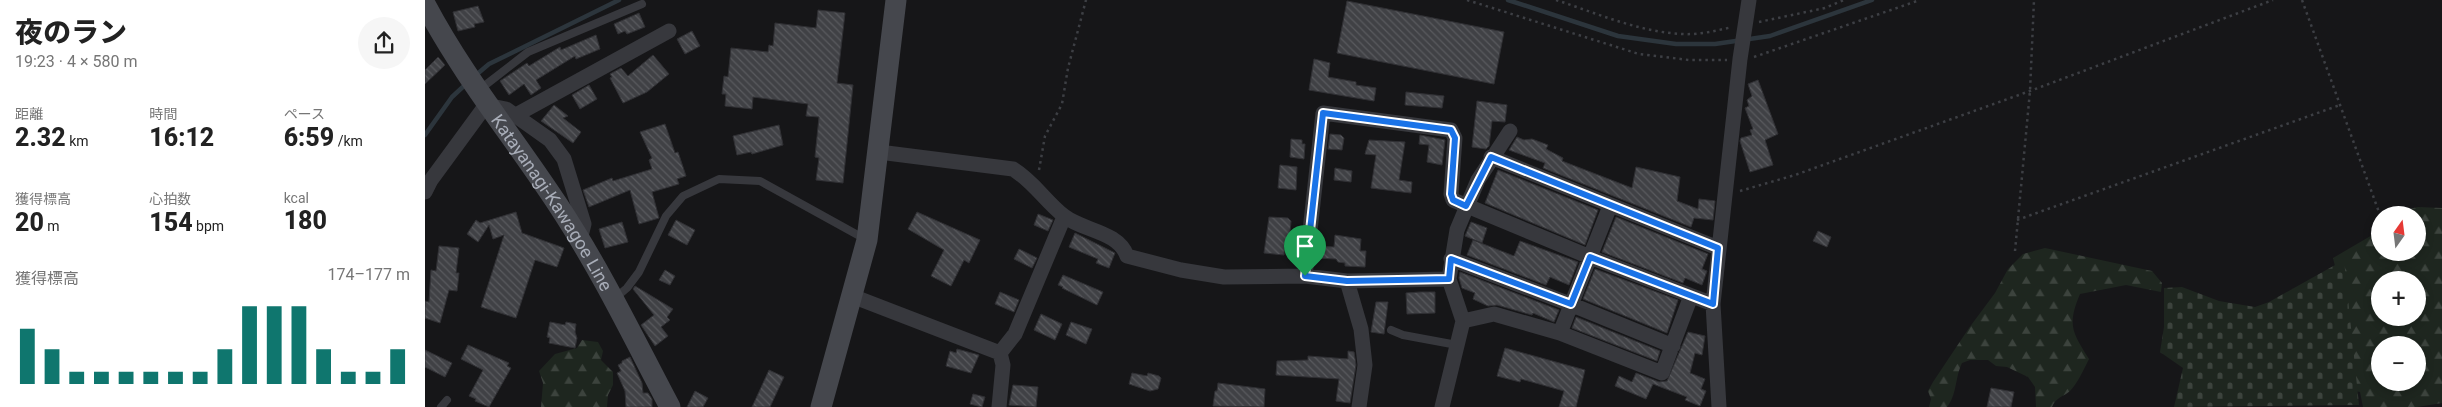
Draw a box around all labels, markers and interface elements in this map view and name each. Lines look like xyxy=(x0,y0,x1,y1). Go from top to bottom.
text: 夜のラン xyxy=(15,16,127,49)
button: share xyxy=(358,17,410,69)
text: 19:23 · 4 × 580 m xyxy=(15,52,137,71)
text: 距離 xyxy=(15,106,43,122)
text: 時間 xyxy=(149,106,177,122)
text: ペース xyxy=(284,106,325,122)
street label: Katayanagi-Kawagoe Line xyxy=(487,110,617,294)
text: 2.32 xyxy=(15,123,66,152)
text: 16:12 xyxy=(149,123,214,152)
text: 6:59 xyxy=(284,123,334,152)
text: km xyxy=(66,133,89,149)
text: /km xyxy=(334,133,363,149)
text: kcal xyxy=(284,190,309,206)
text: 獲得標高 xyxy=(15,191,71,207)
text: 心拍数 xyxy=(149,191,191,207)
text: 180 xyxy=(284,206,327,235)
north arrow xyxy=(2371,206,2426,261)
map controls xyxy=(2371,206,2426,391)
text: 20 xyxy=(15,208,44,237)
text: 154 xyxy=(149,208,193,237)
text: m xyxy=(44,218,60,234)
text: bpm xyxy=(193,218,224,234)
pin xyxy=(1284,225,1326,276)
icon: arrive xyxy=(1291,232,1319,260)
text: 174–177 m xyxy=(328,265,410,284)
text: 獲得標高 xyxy=(15,269,79,288)
button: + xyxy=(2371,271,2426,326)
button: − xyxy=(2371,336,2426,391)

